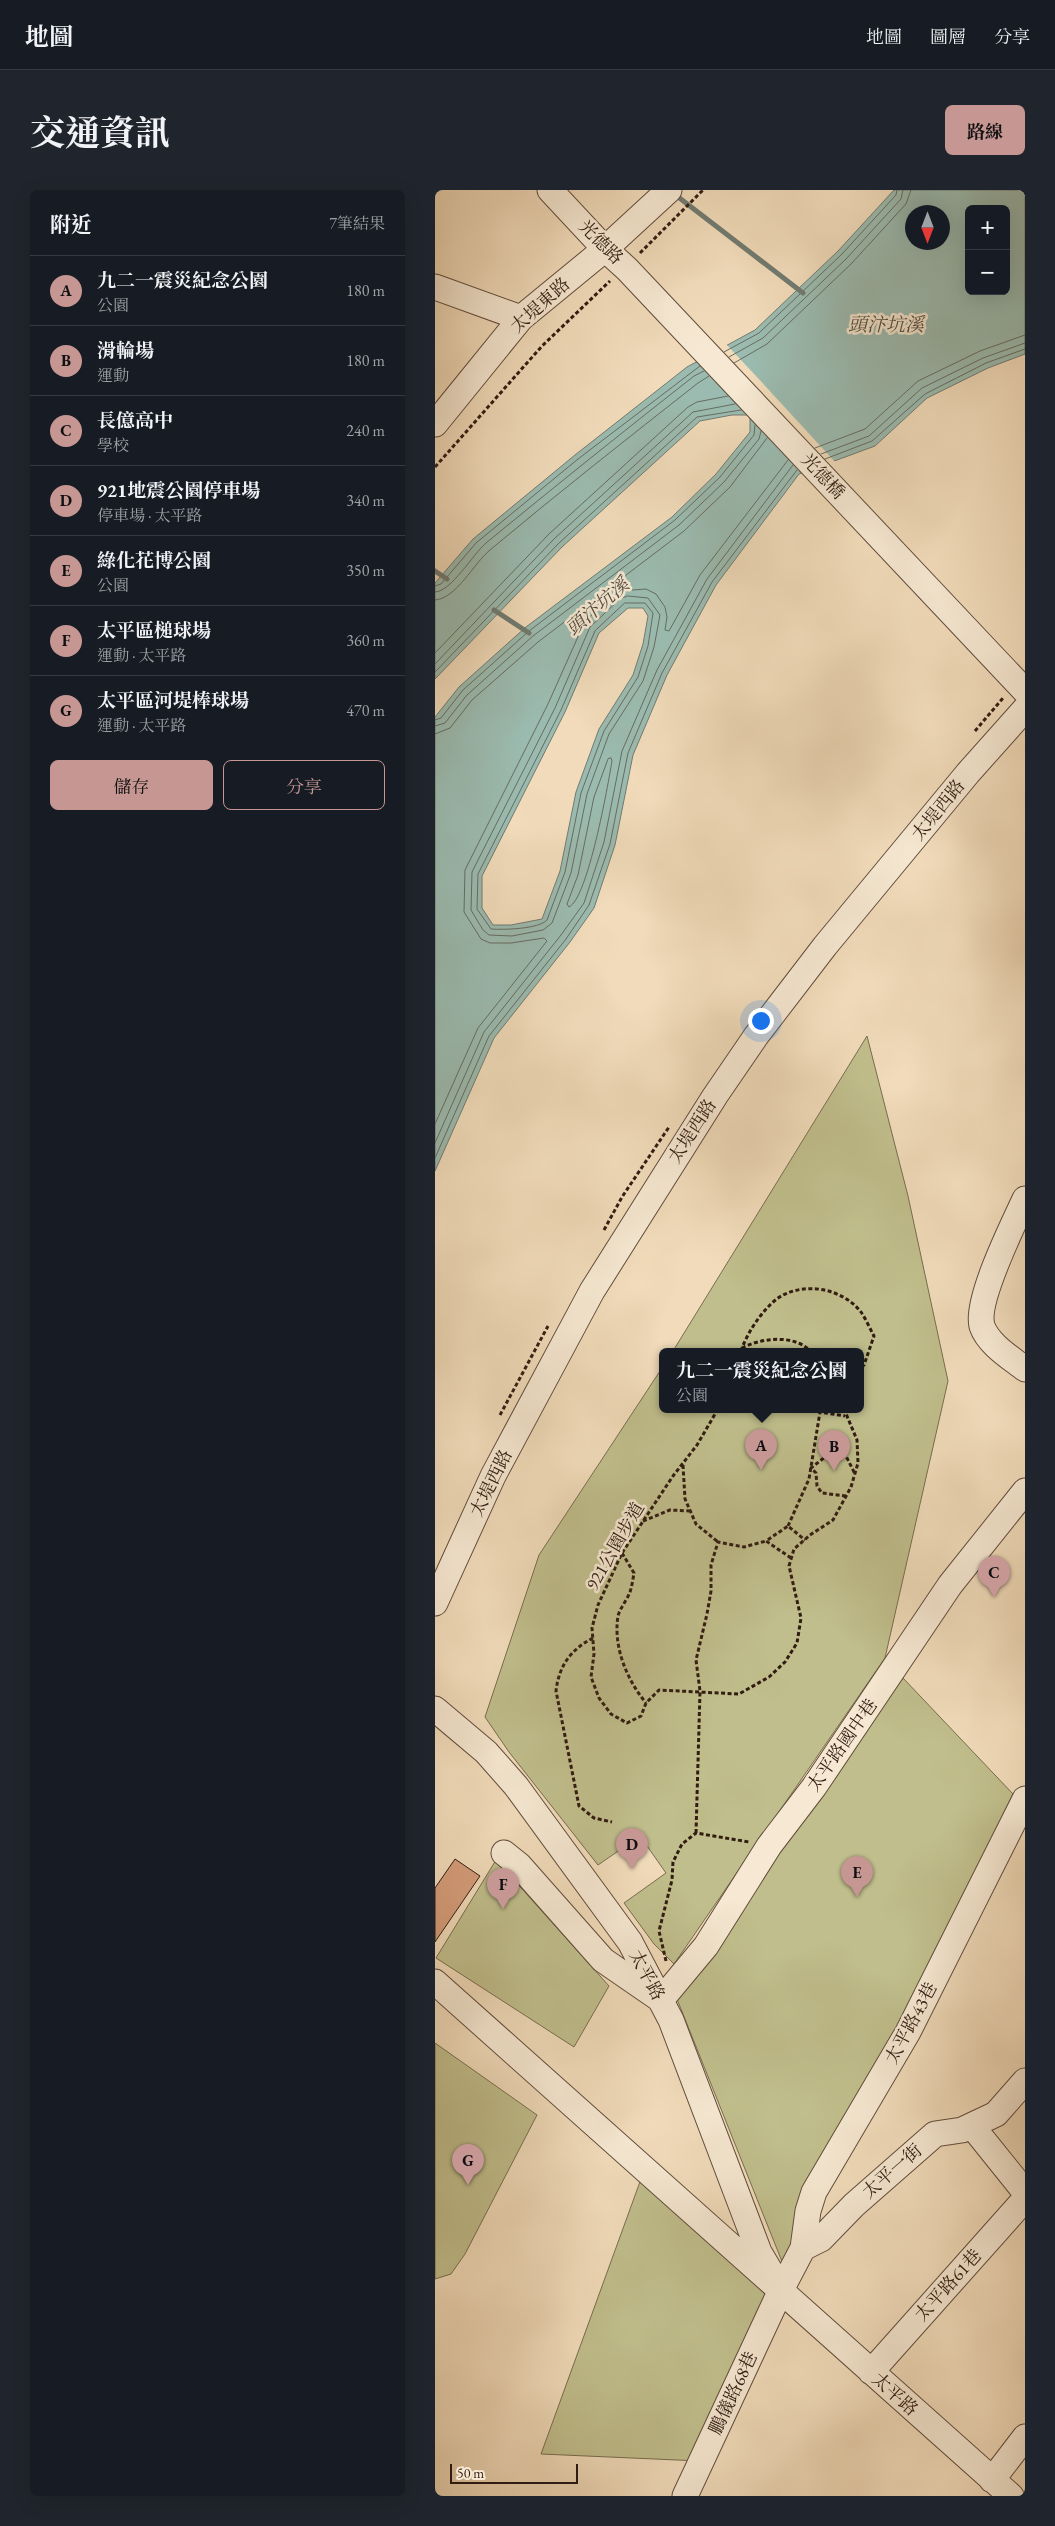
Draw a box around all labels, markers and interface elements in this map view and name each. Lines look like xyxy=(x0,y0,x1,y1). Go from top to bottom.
text: 地圖 xyxy=(25,21,73,52)
text: 地圖 xyxy=(866,25,902,48)
text: 圖層 xyxy=(930,25,966,48)
text: 分享 xyxy=(994,25,1030,48)
button: 路線 xyxy=(945,105,1025,155)
text: 交通資訊 xyxy=(30,110,170,155)
north arrow xyxy=(905,205,950,250)
map controls xyxy=(965,205,1010,295)
button: + xyxy=(965,205,1010,250)
text: 附近 xyxy=(50,211,92,238)
text: 7筆結果 xyxy=(329,213,385,234)
street label: 光德路 xyxy=(574,214,629,269)
button: − xyxy=(965,250,1010,295)
text: 九二一震災紀念公園 xyxy=(97,268,268,293)
street label: 太堤東路 xyxy=(505,272,574,337)
text: A xyxy=(60,280,72,301)
text: 180 m xyxy=(346,280,385,301)
text: 公園 xyxy=(97,295,129,316)
water label: 頭汴坑溪 xyxy=(848,312,926,337)
text: 滑輪場 xyxy=(97,338,154,363)
text: B xyxy=(61,350,71,371)
text: 180 m xyxy=(346,350,385,371)
text: 運動 xyxy=(97,365,129,386)
text: 長億高中 xyxy=(97,408,173,433)
text: C xyxy=(60,420,72,441)
text: 240 m xyxy=(346,420,385,441)
text: 學校 xyxy=(97,435,129,456)
street label: 光德橋 xyxy=(797,448,850,503)
text: 921地震公園停車場 xyxy=(97,478,260,503)
text: D xyxy=(60,490,72,511)
text: 340 m xyxy=(346,490,385,511)
text: 停車場 · 太平路 xyxy=(97,505,203,526)
text: 綠化花博公園 xyxy=(97,548,211,573)
text: E xyxy=(61,560,71,581)
text: 350 m xyxy=(346,560,385,581)
water label: 頭汴坑溪 xyxy=(560,571,636,641)
text: 公園 xyxy=(97,575,129,596)
text: 太平區槌球場 xyxy=(97,618,211,643)
text: F xyxy=(62,630,70,651)
text: 360 m xyxy=(346,630,385,651)
text: 運動 · 太平路 xyxy=(97,645,187,666)
text: 太平區河堤棒球場 xyxy=(97,688,249,713)
text: G xyxy=(60,700,72,721)
text: 470 m xyxy=(346,700,385,721)
text: 運動 · 太平路 xyxy=(97,715,187,736)
button: 儲存 xyxy=(50,760,213,810)
button: 分享 xyxy=(223,760,385,810)
street label: 太堤西路 xyxy=(906,774,969,845)
your location xyxy=(748,1008,774,1034)
street label: 太堤西路 xyxy=(662,1094,721,1167)
popup xyxy=(659,1348,864,1413)
text: 九二一震災紀念公園 xyxy=(676,1358,847,1383)
text: 公園 xyxy=(676,1385,708,1406)
pin: A xyxy=(745,1429,777,1470)
pin: B xyxy=(818,1430,850,1471)
street label: 太堤西路 xyxy=(464,1445,517,1520)
street label: 921公園步道 xyxy=(580,1498,649,1594)
pin: C xyxy=(978,1556,1010,1597)
street label: 太平路國中巷 xyxy=(801,1694,882,1796)
pin: D xyxy=(616,1828,648,1869)
pin: E xyxy=(841,1856,873,1897)
pin: F xyxy=(487,1868,519,1909)
street label: 太平路 xyxy=(625,1946,670,2004)
street label: 太平路43巷 xyxy=(879,1978,942,2068)
street label: 太平一街 xyxy=(857,2138,926,2203)
pin: G xyxy=(452,2144,484,2185)
street label: 太平路61巷 xyxy=(909,2244,986,2326)
street label: 鵬儀路68巷 xyxy=(703,2347,762,2438)
street label: 太平路 xyxy=(868,2367,923,2420)
scale bar xyxy=(450,2461,577,2484)
text: 50 m xyxy=(457,2464,484,2482)

